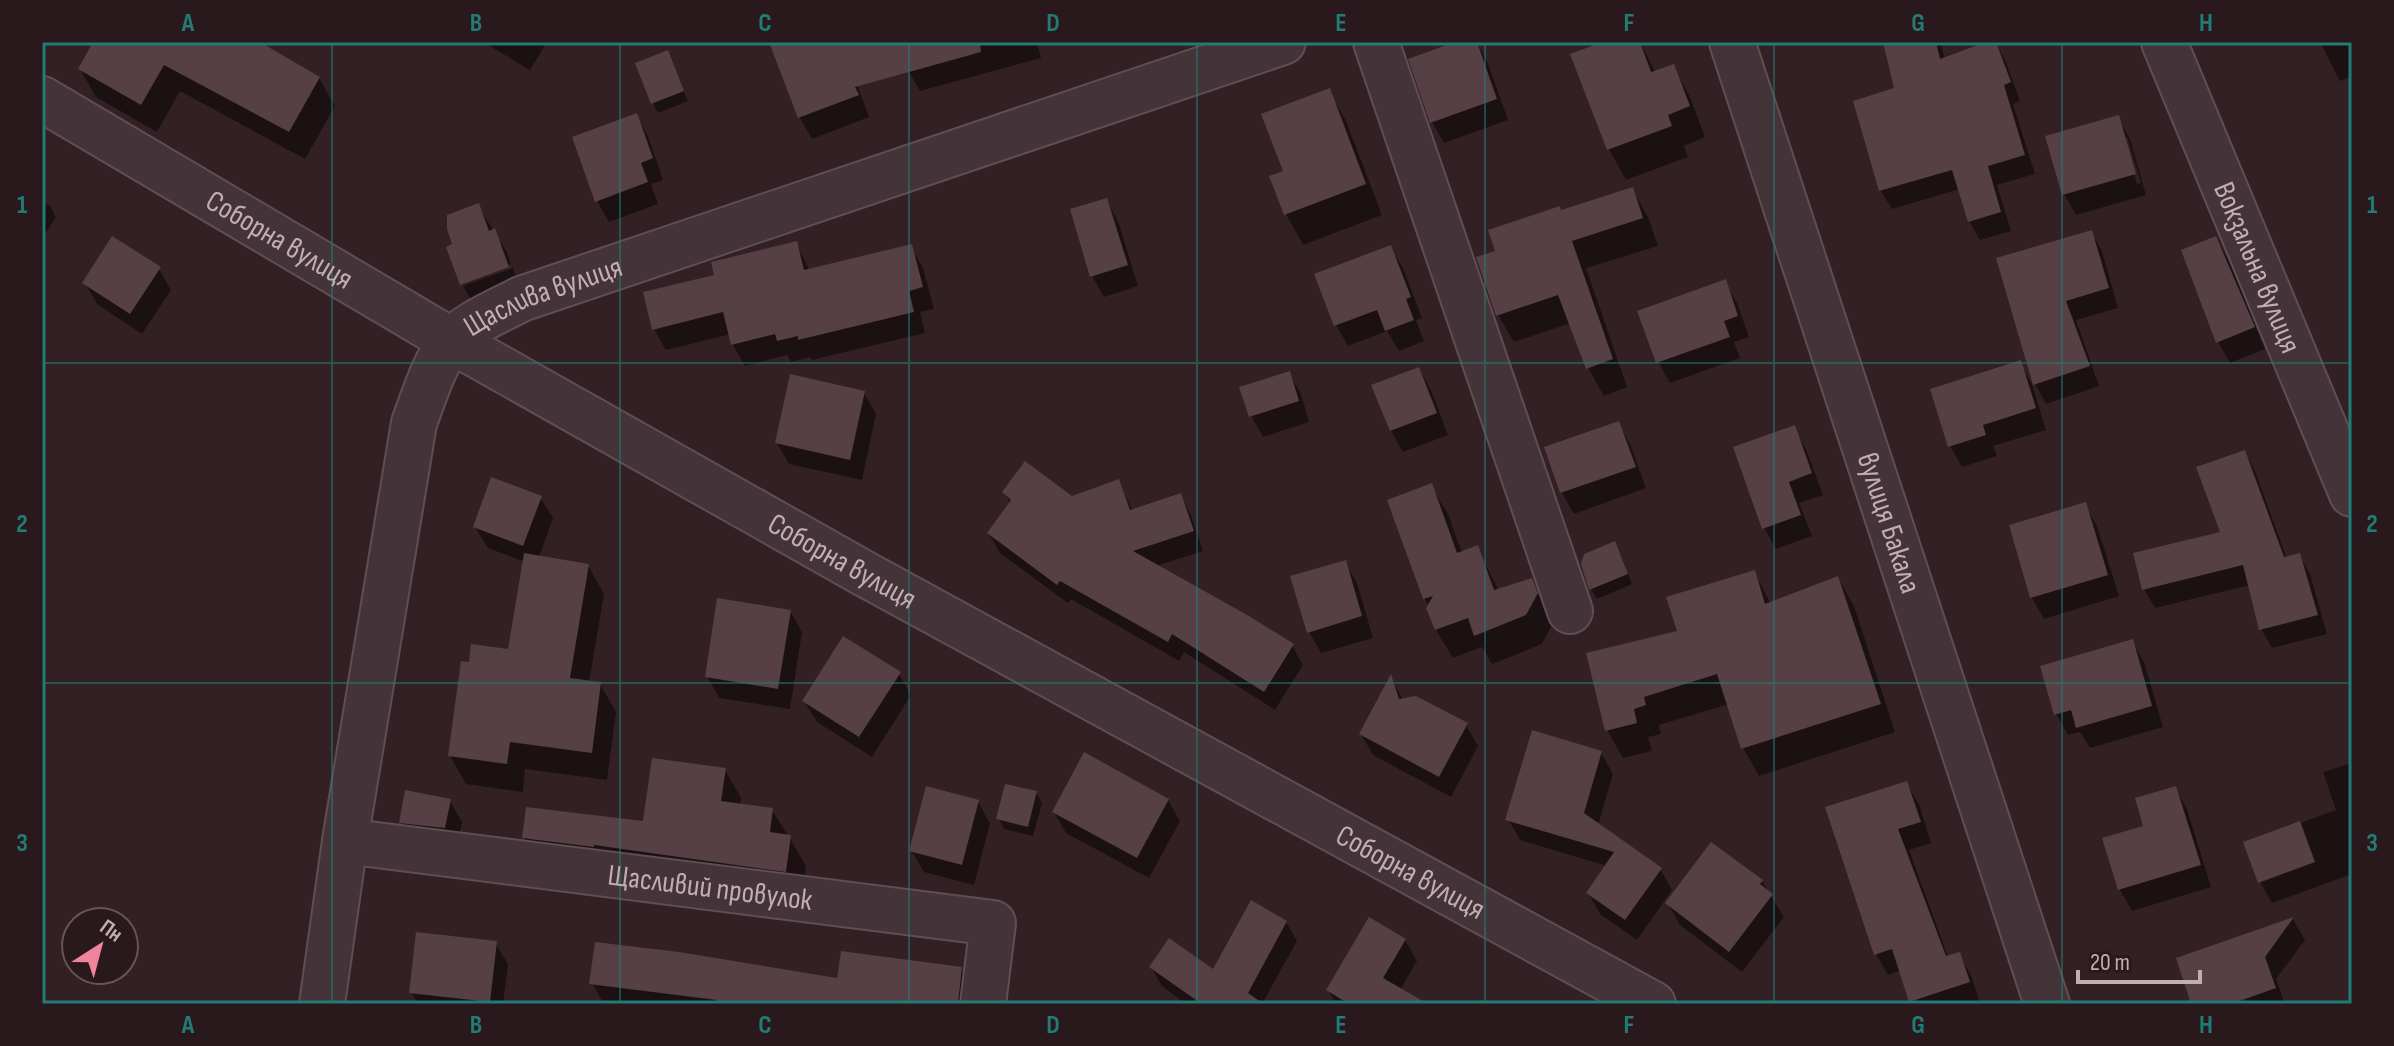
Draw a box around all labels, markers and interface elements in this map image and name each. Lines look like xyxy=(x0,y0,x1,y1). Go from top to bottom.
text: A xyxy=(181,8,195,39)
text: B xyxy=(470,8,482,39)
text: C xyxy=(758,8,772,39)
text: D xyxy=(1046,8,1060,39)
text: E xyxy=(1335,8,1347,39)
text: F xyxy=(1624,8,1635,39)
text: G xyxy=(1911,8,1925,39)
text: H xyxy=(2199,8,2213,39)
street label: Вокзальна вулиця xyxy=(2205,177,2308,358)
street label: Соборна вулиця xyxy=(199,183,359,297)
text: 1 xyxy=(17,190,27,221)
text: 1 xyxy=(2367,190,2377,221)
street label: Щаслива вулиця xyxy=(458,249,627,345)
street label: вулиця Бакала xyxy=(1849,448,1928,598)
street label: Соборна вулиця xyxy=(761,506,922,617)
text: 2 xyxy=(16,509,28,540)
text: 2 xyxy=(2366,509,2378,540)
street label: Соборна вулиця xyxy=(1330,818,1491,928)
text: 3 xyxy=(16,828,28,859)
text: 3 xyxy=(2366,828,2378,859)
street label: Щасливий провулок xyxy=(606,857,815,919)
north arrow xyxy=(60,906,140,986)
text: Пн xyxy=(94,914,127,948)
scale bar xyxy=(2078,934,2200,984)
text: 20 m xyxy=(2090,948,2130,977)
text: A xyxy=(181,1010,195,1041)
text: B xyxy=(470,1010,482,1041)
text: C xyxy=(758,1010,772,1041)
text: D xyxy=(1046,1010,1060,1041)
text: E xyxy=(1335,1010,1347,1041)
text: F xyxy=(1624,1010,1635,1041)
text: G xyxy=(1911,1010,1925,1041)
text: H xyxy=(2199,1010,2213,1041)

